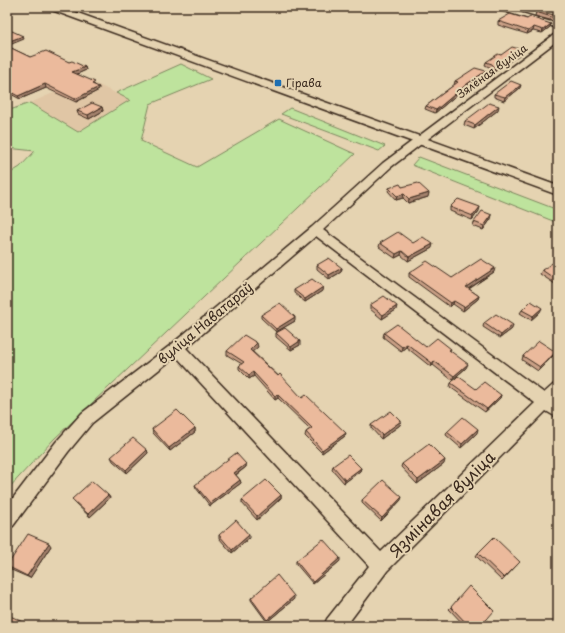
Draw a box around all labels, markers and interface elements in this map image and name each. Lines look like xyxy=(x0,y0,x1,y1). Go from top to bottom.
street label: Зялёная вуліца xyxy=(453,39,531,102)
place label: Гірава xyxy=(286,74,322,91)
marker: Гірава xyxy=(273,78,283,88)
street label: вуліца Наватараў xyxy=(153,277,256,368)
street label: Язмінавая вуліца xyxy=(383,445,500,562)

